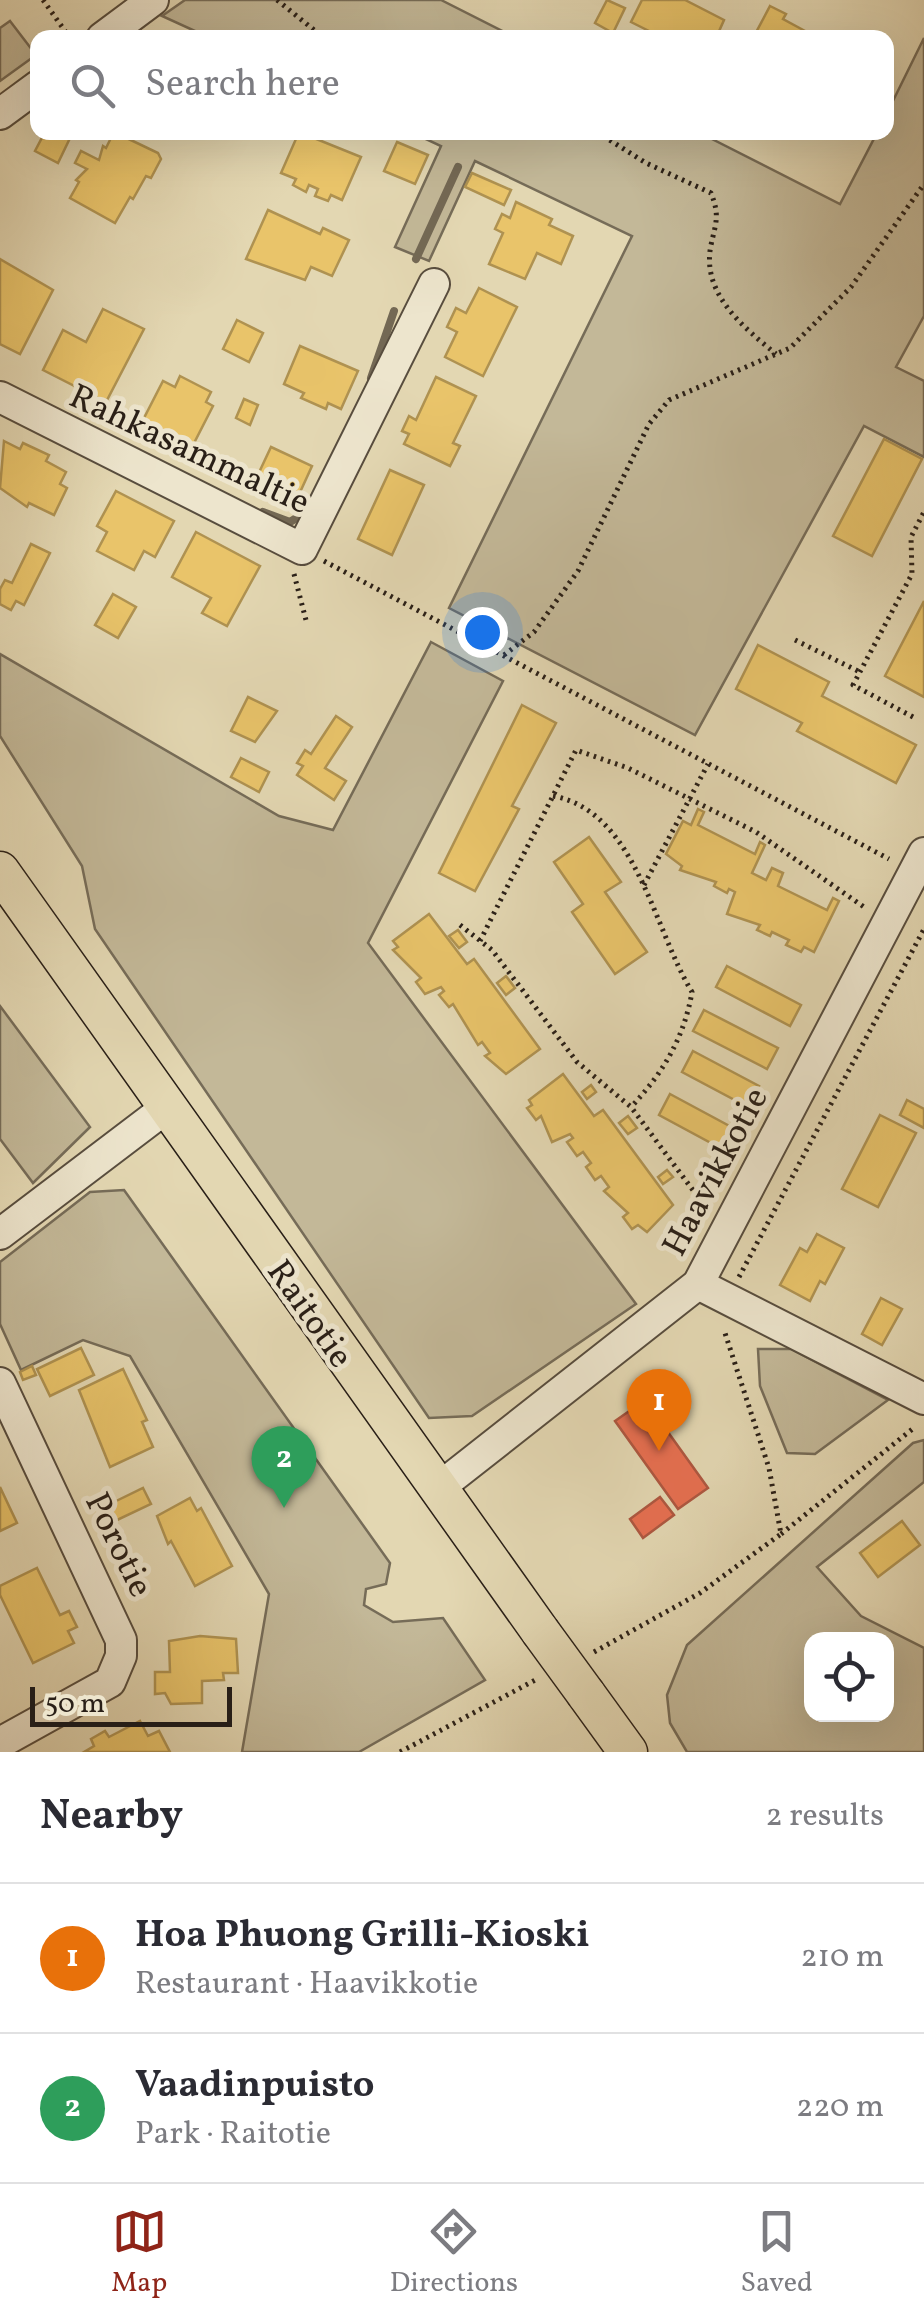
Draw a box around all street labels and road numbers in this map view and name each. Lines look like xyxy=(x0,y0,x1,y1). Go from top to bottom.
street label: Rahkasammaltie xyxy=(61,374,317,527)
street label: Haavikkotie xyxy=(652,1080,781,1265)
street label: Raitotie xyxy=(254,1251,363,1378)
street label: Porotie xyxy=(71,1485,163,1606)

